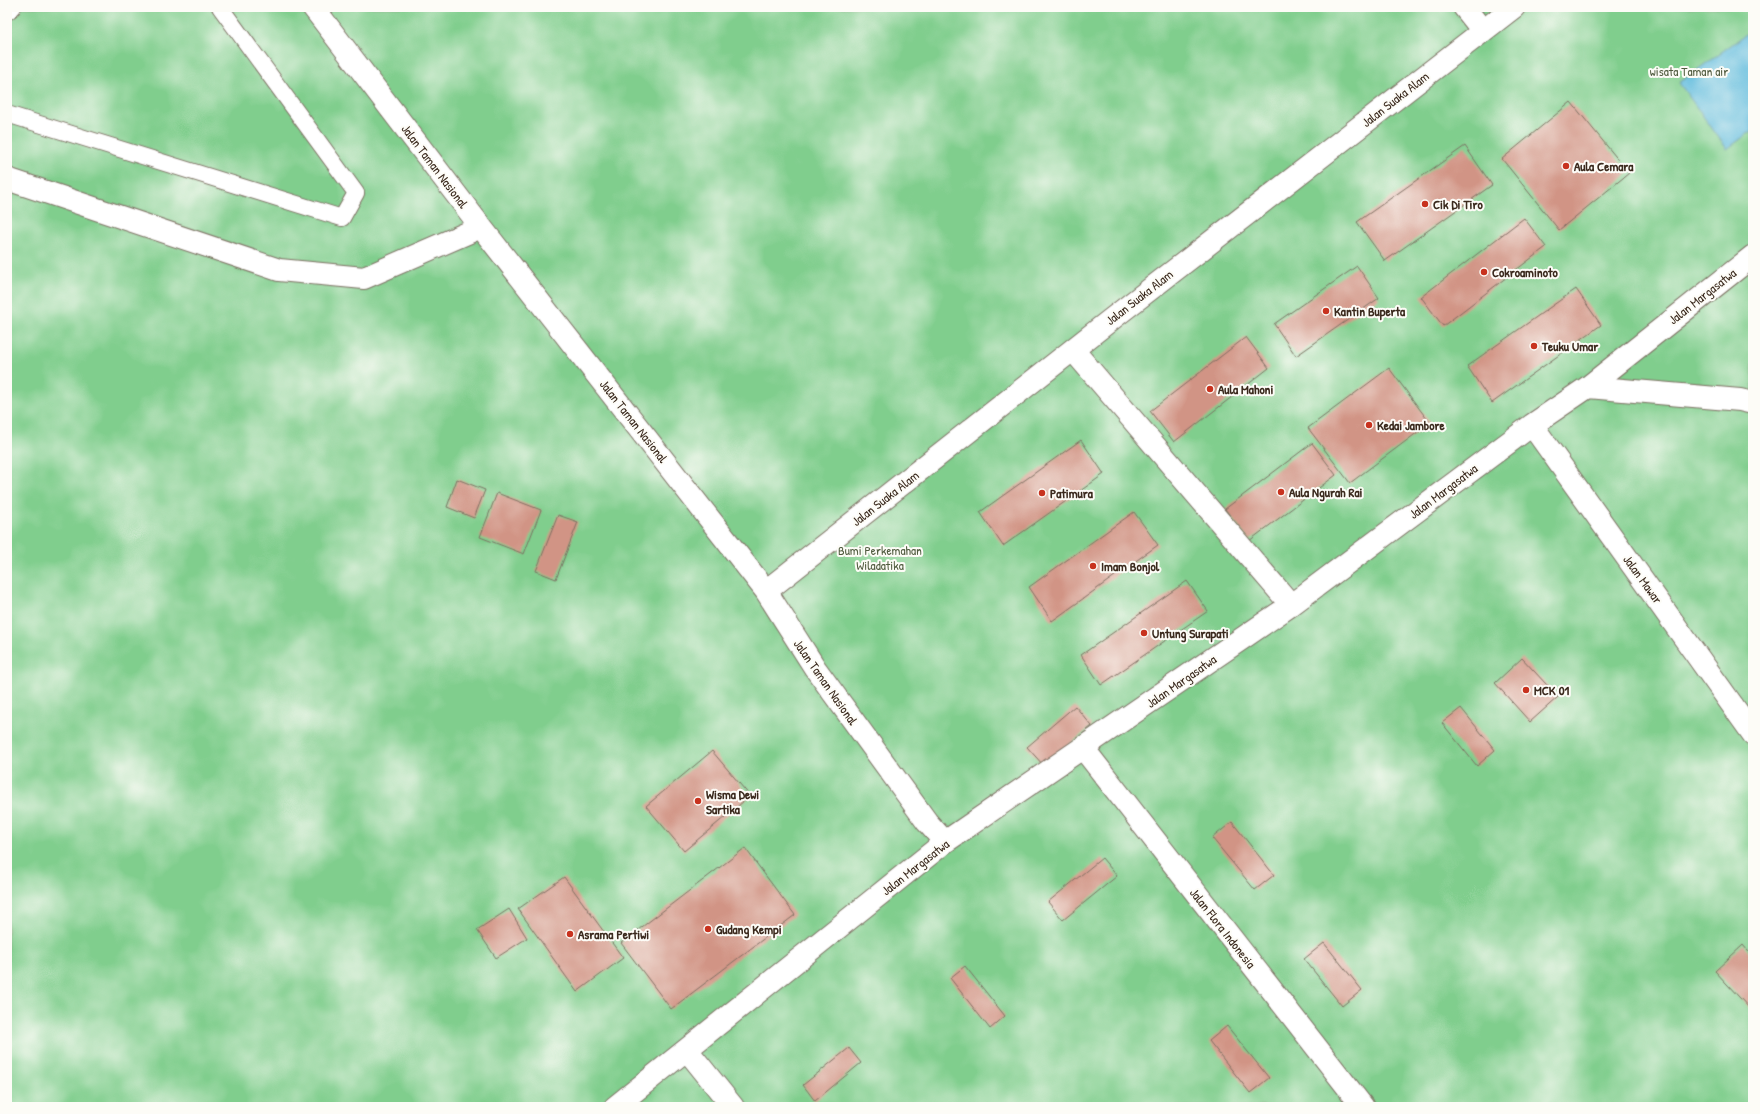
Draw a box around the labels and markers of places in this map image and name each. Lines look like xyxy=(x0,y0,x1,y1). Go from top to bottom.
place label: Aula Cemara xyxy=(1574,157,1634,175)
marker: Aula Cemara xyxy=(1561,161,1571,171)
place label: Cik Di Tiro xyxy=(1433,195,1483,213)
marker: Cik Di Tiro xyxy=(1420,199,1430,209)
place label: Cokroaminoto xyxy=(1492,263,1558,281)
marker: Cokroaminoto xyxy=(1479,267,1489,277)
place label: Kantin Buperta xyxy=(1334,302,1406,321)
marker: Kantin Buperta xyxy=(1321,306,1331,316)
place label: Teuku Umar xyxy=(1541,337,1599,355)
marker: Teuku Umar xyxy=(1529,341,1539,351)
place label: Aula Mahoni xyxy=(1218,380,1273,398)
marker: Aula Mahoni xyxy=(1205,384,1215,394)
place label: Kedai Jambore xyxy=(1377,416,1445,434)
marker: Kedai Jambore xyxy=(1364,420,1374,430)
place label: Aula Ngurah Rai xyxy=(1289,483,1363,502)
place label: Patimura xyxy=(1050,484,1094,502)
marker: Aula Ngurah Rai xyxy=(1276,487,1286,497)
marker: Patimura xyxy=(1037,488,1047,498)
place label: Imam Bonjol xyxy=(1101,557,1160,575)
marker: Imam Bonjol xyxy=(1088,561,1098,571)
place label: Untung Surapati xyxy=(1152,624,1229,643)
marker: Untung Surapati xyxy=(1139,628,1149,638)
place label: MCK 01 xyxy=(1534,681,1569,699)
marker: MCK 01 xyxy=(1521,685,1531,695)
place label: Wisma Dewi Sartika xyxy=(706,785,759,818)
marker: Wisma Dewi Sartika xyxy=(693,796,703,806)
place label: Gudang Kempi xyxy=(716,920,782,939)
marker: Gudang Kempi xyxy=(703,924,713,934)
place label: Asrama Pertiwi xyxy=(578,925,649,943)
marker: Asrama Pertiwi xyxy=(565,929,575,939)

